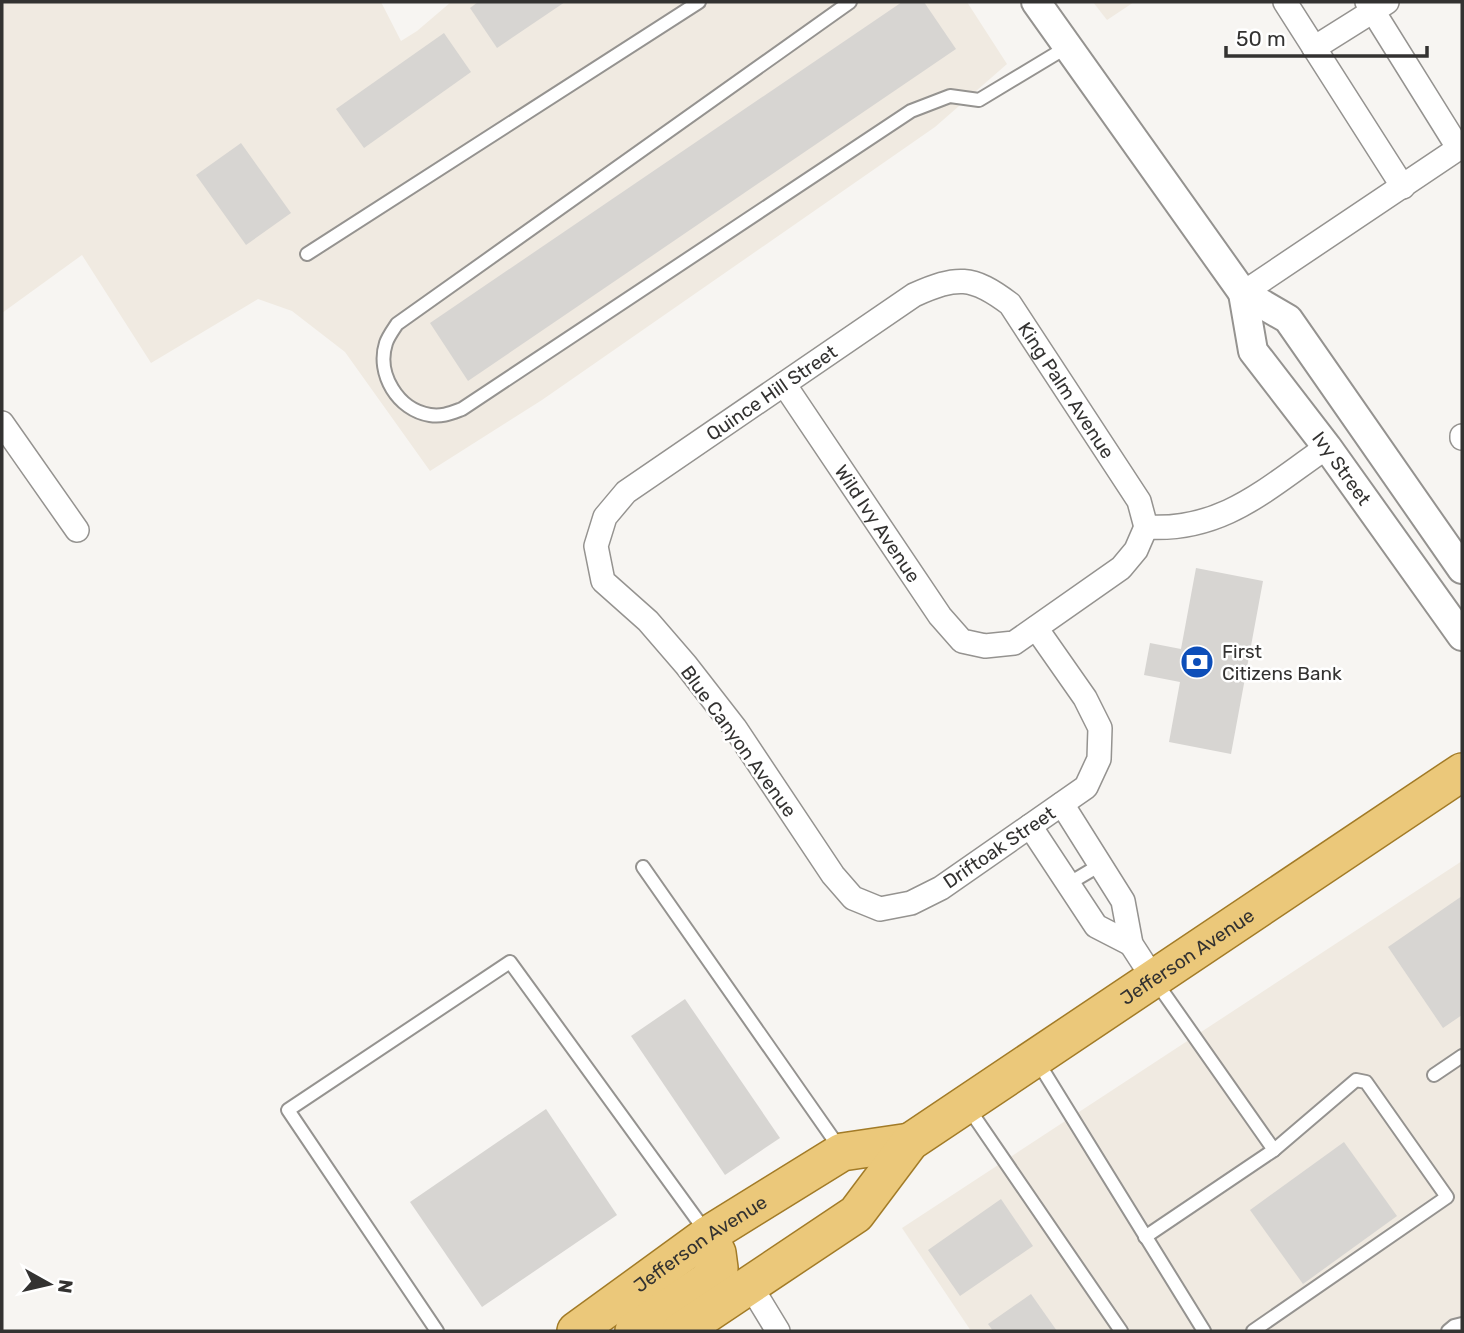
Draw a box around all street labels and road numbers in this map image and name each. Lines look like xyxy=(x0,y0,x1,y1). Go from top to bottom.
street label: King Palm Avenue xyxy=(1013,318,1119,463)
street label: Quince Hill Street xyxy=(702,340,842,446)
street label: Ivy Street xyxy=(1307,427,1376,510)
street label: Wild Ivy Avenue xyxy=(830,460,925,587)
street label: Blue Canyon Avenue xyxy=(676,661,801,822)
street label: Driftoak Street xyxy=(939,801,1060,893)
street label: Jefferson Avenue xyxy=(1116,904,1259,1010)
street label: Jefferson Avenue xyxy=(629,1190,771,1297)

